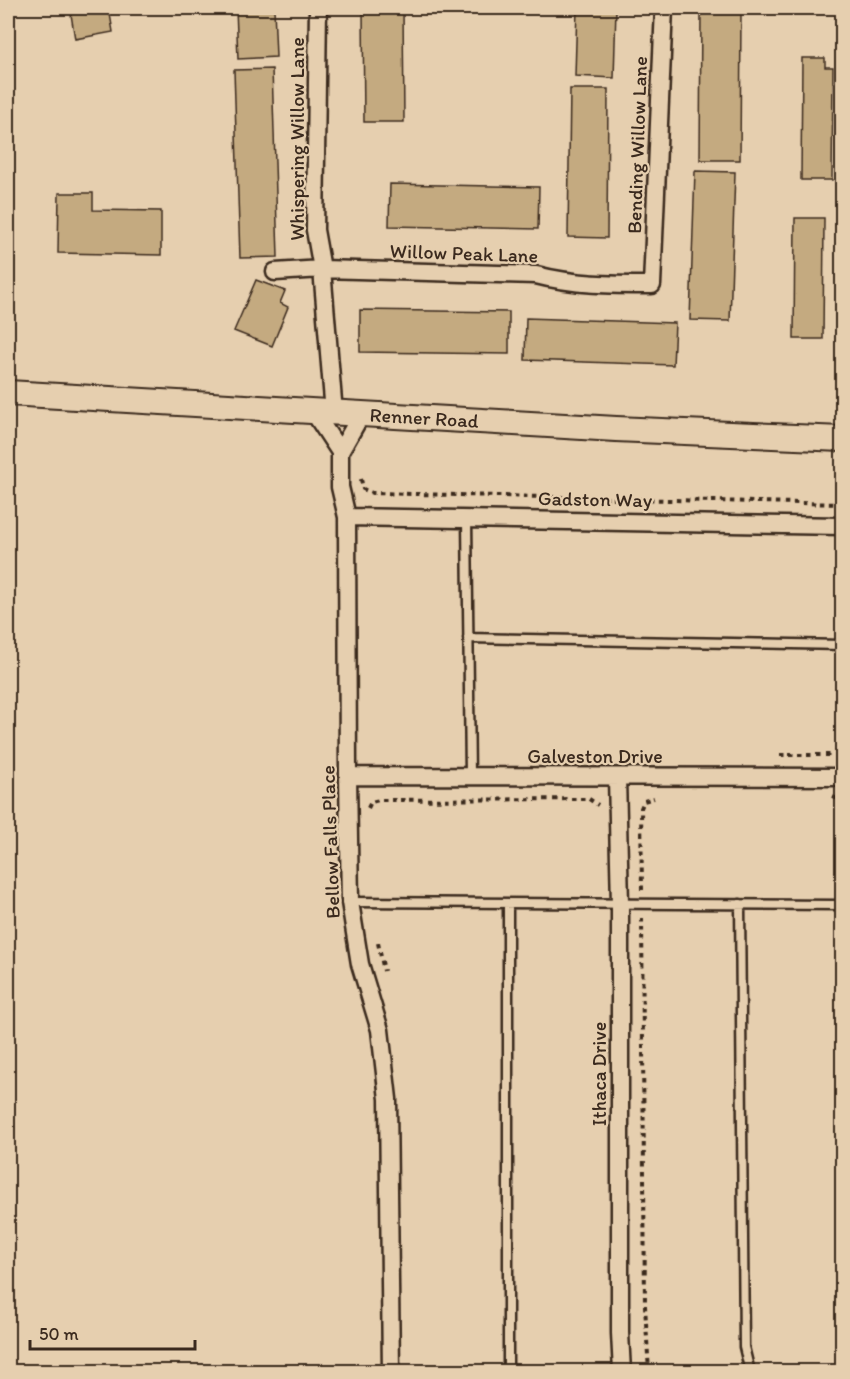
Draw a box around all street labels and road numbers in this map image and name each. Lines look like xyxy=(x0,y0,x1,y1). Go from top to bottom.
street label: Whispering Willow Lane xyxy=(285,37,309,241)
street label: Bending Willow Lane xyxy=(622,56,652,234)
street label: Willow Peak Lane xyxy=(389,238,539,268)
street label: Renner Road xyxy=(369,402,479,433)
street label: Gadston Way xyxy=(538,486,653,512)
street label: Galveston Drive xyxy=(527,744,663,768)
street label: Bellow Falls Place xyxy=(315,765,345,919)
street label: Ithaca Drive xyxy=(587,1022,611,1126)

